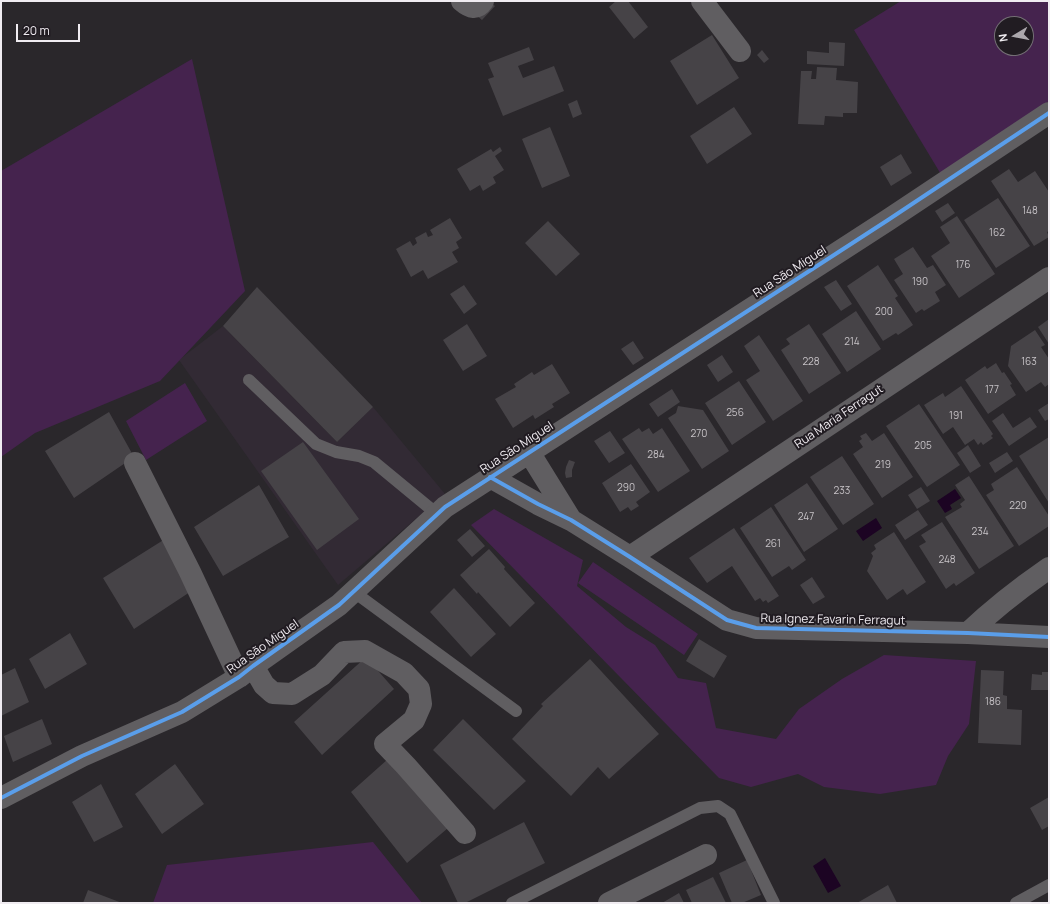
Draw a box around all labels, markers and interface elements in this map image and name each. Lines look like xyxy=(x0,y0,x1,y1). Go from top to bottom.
scale bar xyxy=(18,16,82,42)
north arrow xyxy=(994,16,1034,56)
text: 20 m xyxy=(23,22,50,39)
text: N xyxy=(995,33,1011,43)
house number: 148 xyxy=(1022,205,1038,217)
house number: 162 xyxy=(989,227,1005,239)
street label: Rua São Miguel xyxy=(751,243,829,301)
house number: 176 xyxy=(955,259,971,271)
house number: 190 xyxy=(912,276,928,288)
house number: 200 xyxy=(875,306,893,318)
house number: 214 xyxy=(844,336,860,348)
house number: 228 xyxy=(802,356,820,368)
house number: 163 xyxy=(1021,356,1037,368)
street label: Rua Maria Ferragut xyxy=(792,382,886,452)
house number: 177 xyxy=(985,384,999,396)
house number: 256 xyxy=(726,407,744,419)
house number: 191 xyxy=(949,410,963,422)
street label: Rua São Miguel xyxy=(478,419,556,477)
house number: 270 xyxy=(691,428,707,440)
house number: 205 xyxy=(914,440,932,452)
house number: 284 xyxy=(647,449,665,461)
house number: 219 xyxy=(875,459,891,471)
house number: 290 xyxy=(617,482,635,494)
house number: 233 xyxy=(834,485,850,497)
house number: 220 xyxy=(1009,500,1027,512)
house number: 247 xyxy=(798,511,814,523)
house number: 234 xyxy=(971,526,989,538)
house number: 261 xyxy=(765,538,781,550)
house number: 248 xyxy=(938,554,956,566)
street label: Rua Ignez Favarin Ferragut xyxy=(760,612,906,628)
street label: Rua São Miguel xyxy=(224,617,302,677)
house number: 186 xyxy=(985,696,1001,708)

